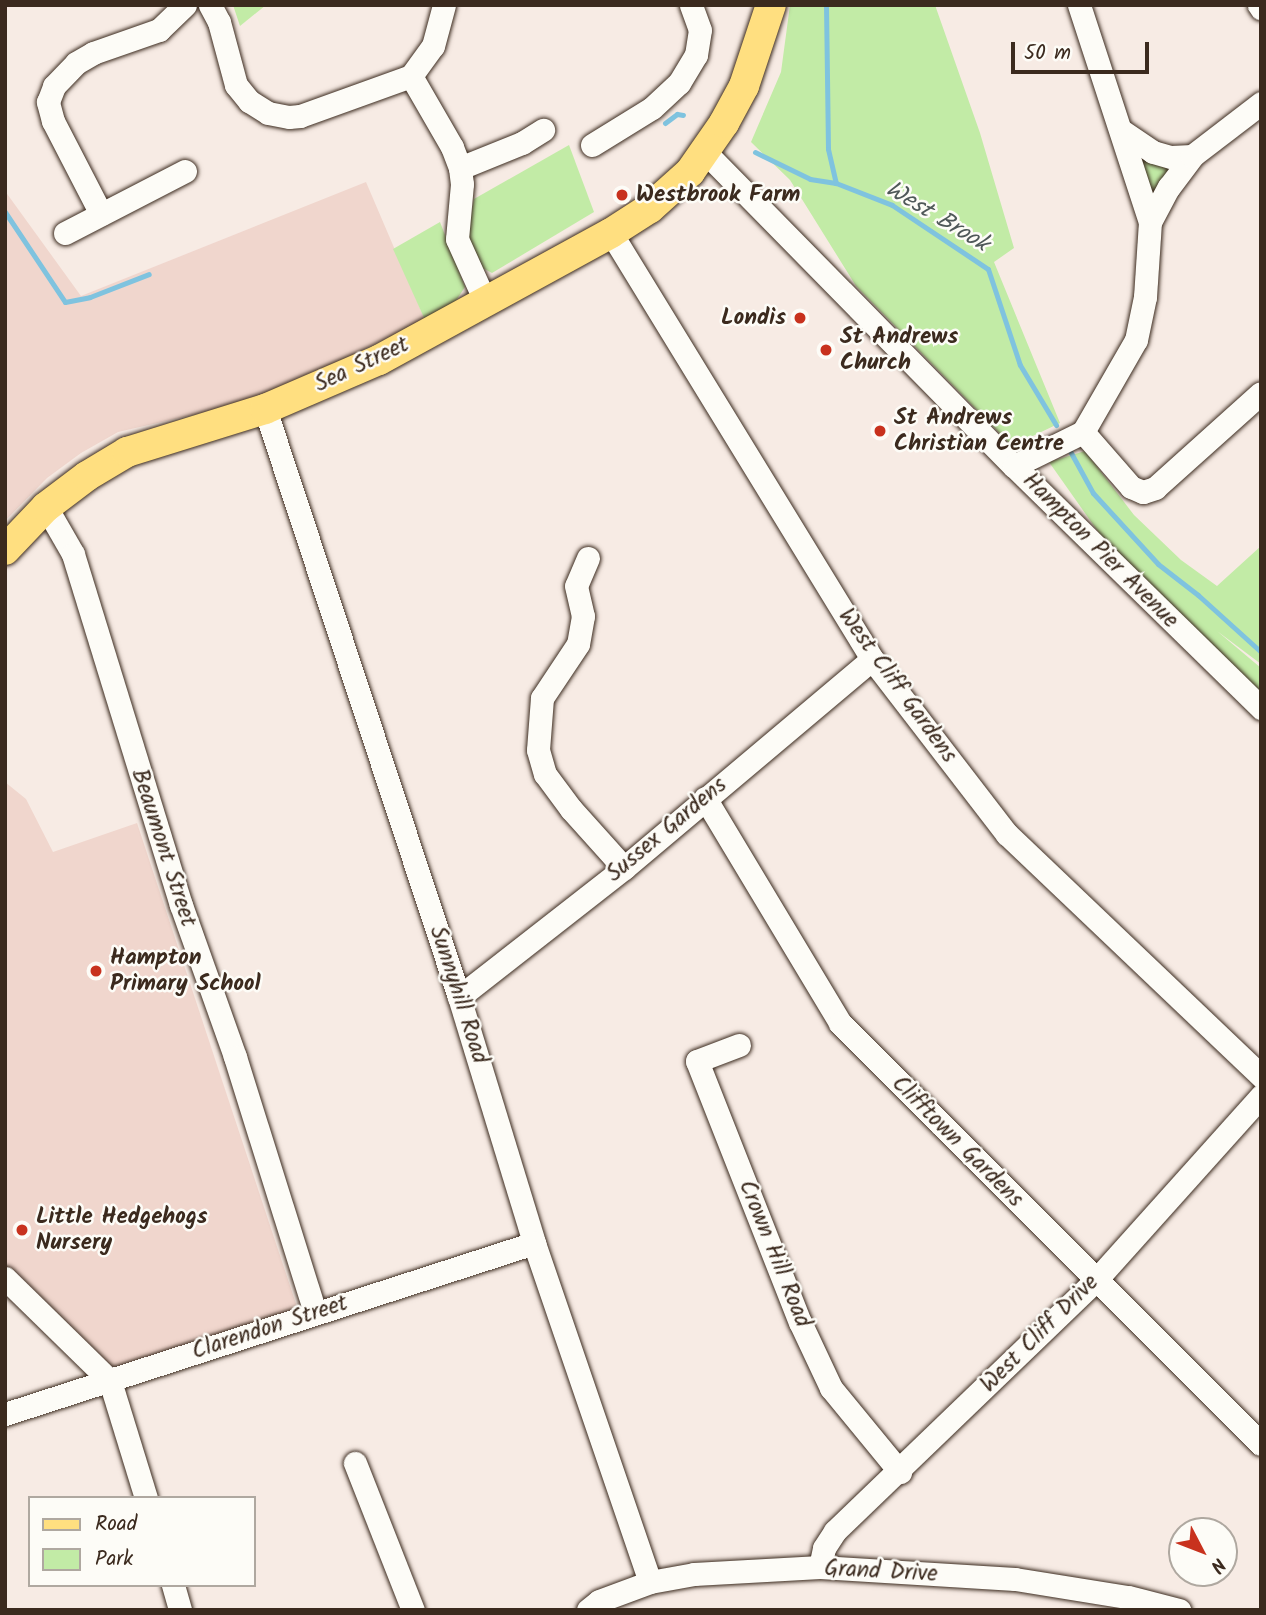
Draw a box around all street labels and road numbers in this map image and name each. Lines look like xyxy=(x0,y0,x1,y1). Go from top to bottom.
street label: Sea Street xyxy=(310,331,414,399)
street label: Hampton Pier Avenue xyxy=(1016,467,1184,635)
street label: West Cliff Gardens xyxy=(832,603,962,769)
street label: Beaumont Street xyxy=(124,766,202,930)
street label: Sussex Gardens xyxy=(601,772,733,888)
street label: Sunnyhill Road xyxy=(423,923,493,1067)
street label: Clifftown Gardens xyxy=(885,1070,1029,1214)
street label: Crown Hill Road xyxy=(732,1176,816,1332)
street label: West Cliff Drive xyxy=(975,1269,1105,1399)
street label: Clarendon Street xyxy=(189,1290,351,1366)
street label: Grand Drive xyxy=(824,1555,938,1589)

